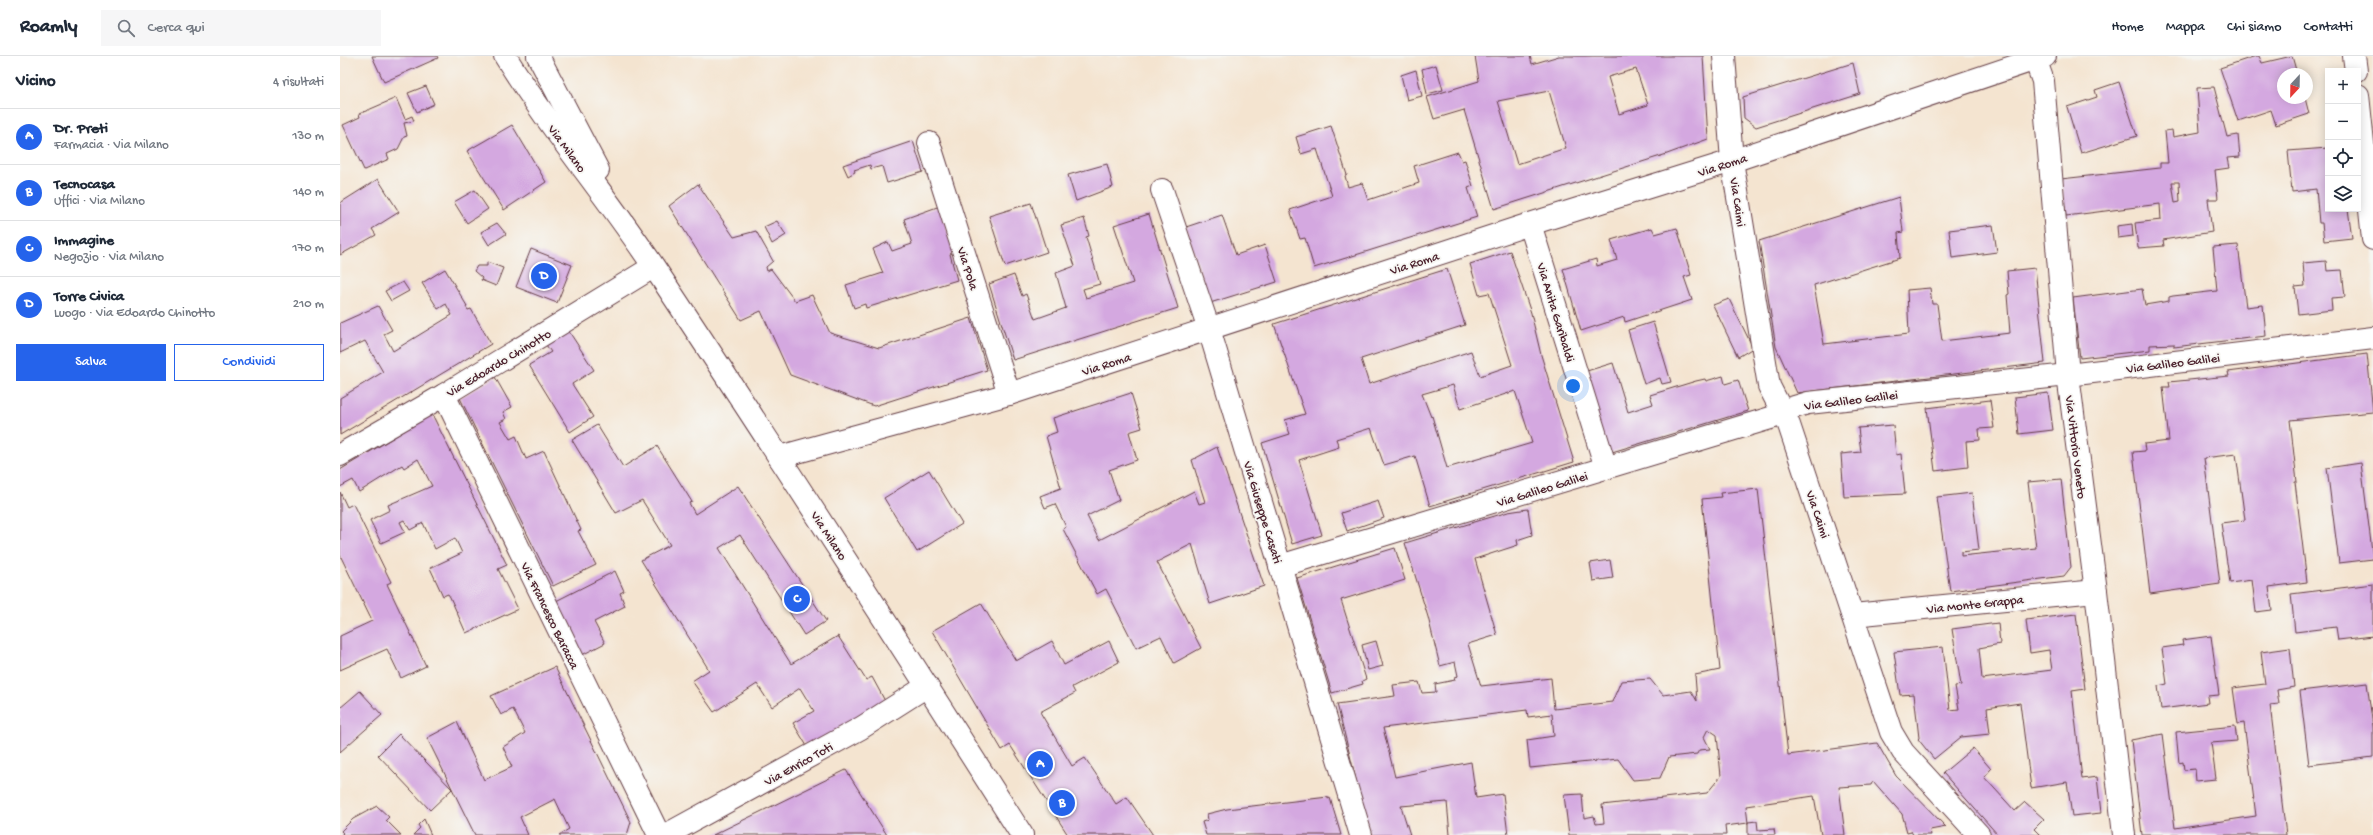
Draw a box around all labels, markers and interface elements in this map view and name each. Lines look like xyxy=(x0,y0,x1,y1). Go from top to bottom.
search box xyxy=(101,10,381,46)
text: Roamly xyxy=(20,16,77,39)
icon: search xyxy=(115,17,137,39)
text: Cerca qui xyxy=(147,19,205,37)
text: Home xyxy=(2111,19,2144,36)
text: Mappa xyxy=(2166,19,2205,36)
text: Chi siamo xyxy=(2227,19,2282,36)
text: Contatti xyxy=(2304,19,2353,36)
north arrow xyxy=(2277,68,2313,104)
map controls xyxy=(2325,68,2361,212)
button: + xyxy=(2325,68,2361,104)
text: Vicino xyxy=(16,72,56,92)
text: 4 risultati xyxy=(273,75,324,90)
button: − xyxy=(2325,104,2361,140)
text: Dr. Preti xyxy=(54,120,108,138)
street label: Via Milano xyxy=(543,122,588,176)
text: A xyxy=(25,129,33,144)
text: 130 m xyxy=(292,129,324,144)
text: Farmacia · Via Milano xyxy=(54,138,169,153)
button: locate xyxy=(2325,140,2361,176)
street label: Via Roma xyxy=(1696,151,1750,182)
text: Tecnocasa xyxy=(54,176,115,194)
street label: Via Caimi xyxy=(1725,176,1748,228)
button: layers xyxy=(2325,176,2361,212)
text: B xyxy=(26,185,32,200)
text: 140 m xyxy=(293,185,324,200)
text: Uffici · Via Milano xyxy=(54,194,145,209)
text: Immagine xyxy=(54,232,114,250)
text: C xyxy=(25,241,33,256)
text: 170 m xyxy=(292,241,324,256)
street label: Via Pola xyxy=(952,244,981,293)
street label: Via Roma xyxy=(1388,249,1442,280)
text: Negozio · Via Milano xyxy=(54,250,164,265)
street label: Via Anita Garibaldi xyxy=(1532,260,1577,364)
pin: D xyxy=(531,261,557,291)
text: Torre Civica xyxy=(54,288,124,306)
text: D xyxy=(25,297,33,312)
text: 210 m xyxy=(293,297,324,312)
text: Luogo · Via Edoardo Chinotto xyxy=(54,306,215,321)
street label: Via Edoardo Chinotto xyxy=(443,327,554,402)
button: Salva xyxy=(16,344,166,381)
button: Condividi xyxy=(174,344,324,381)
street label: Via Roma xyxy=(1080,350,1134,381)
street label: Via Galileo Galilei xyxy=(2125,351,2221,378)
your location xyxy=(1563,376,1583,396)
street label: Via Galileo Galilei xyxy=(1803,388,1899,415)
street label: Via Vittorio Veneto xyxy=(2061,394,2088,500)
street label: Via Giuseppe Casati xyxy=(1239,459,1284,566)
street label: Via Galileo Galilei xyxy=(1494,469,1590,512)
street label: Via Caimi xyxy=(1801,488,1832,541)
street label: Via Milano xyxy=(806,508,849,564)
street label: Via Francesco Baracca xyxy=(516,559,581,673)
pin: C xyxy=(784,584,810,614)
street label: Via Monte Grappa xyxy=(1925,593,2025,618)
street label: Via Enrico Toti xyxy=(761,740,836,791)
pin: A xyxy=(1027,749,1053,779)
pin: B xyxy=(1049,788,1075,818)

